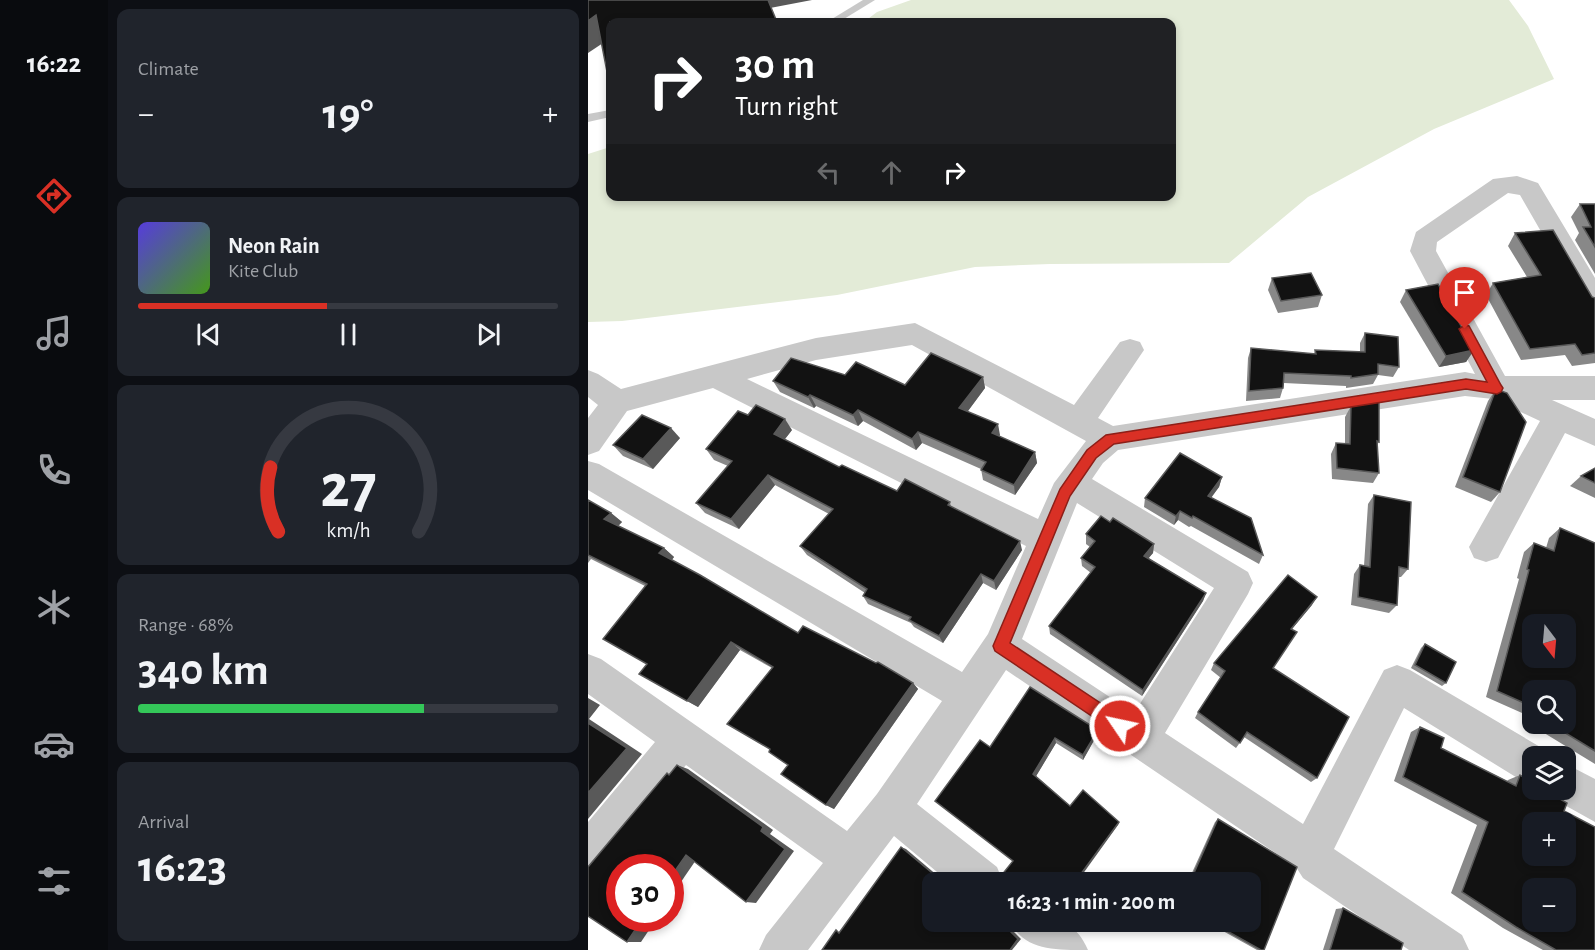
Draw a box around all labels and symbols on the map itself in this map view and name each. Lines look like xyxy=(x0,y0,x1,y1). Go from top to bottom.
pin xyxy=(1439,267,1490,329)
north arrow xyxy=(1522,614,1576,668)
position arrow xyxy=(1088,694,1152,758)
speed limit sign: 30 xyxy=(606,854,684,932)

